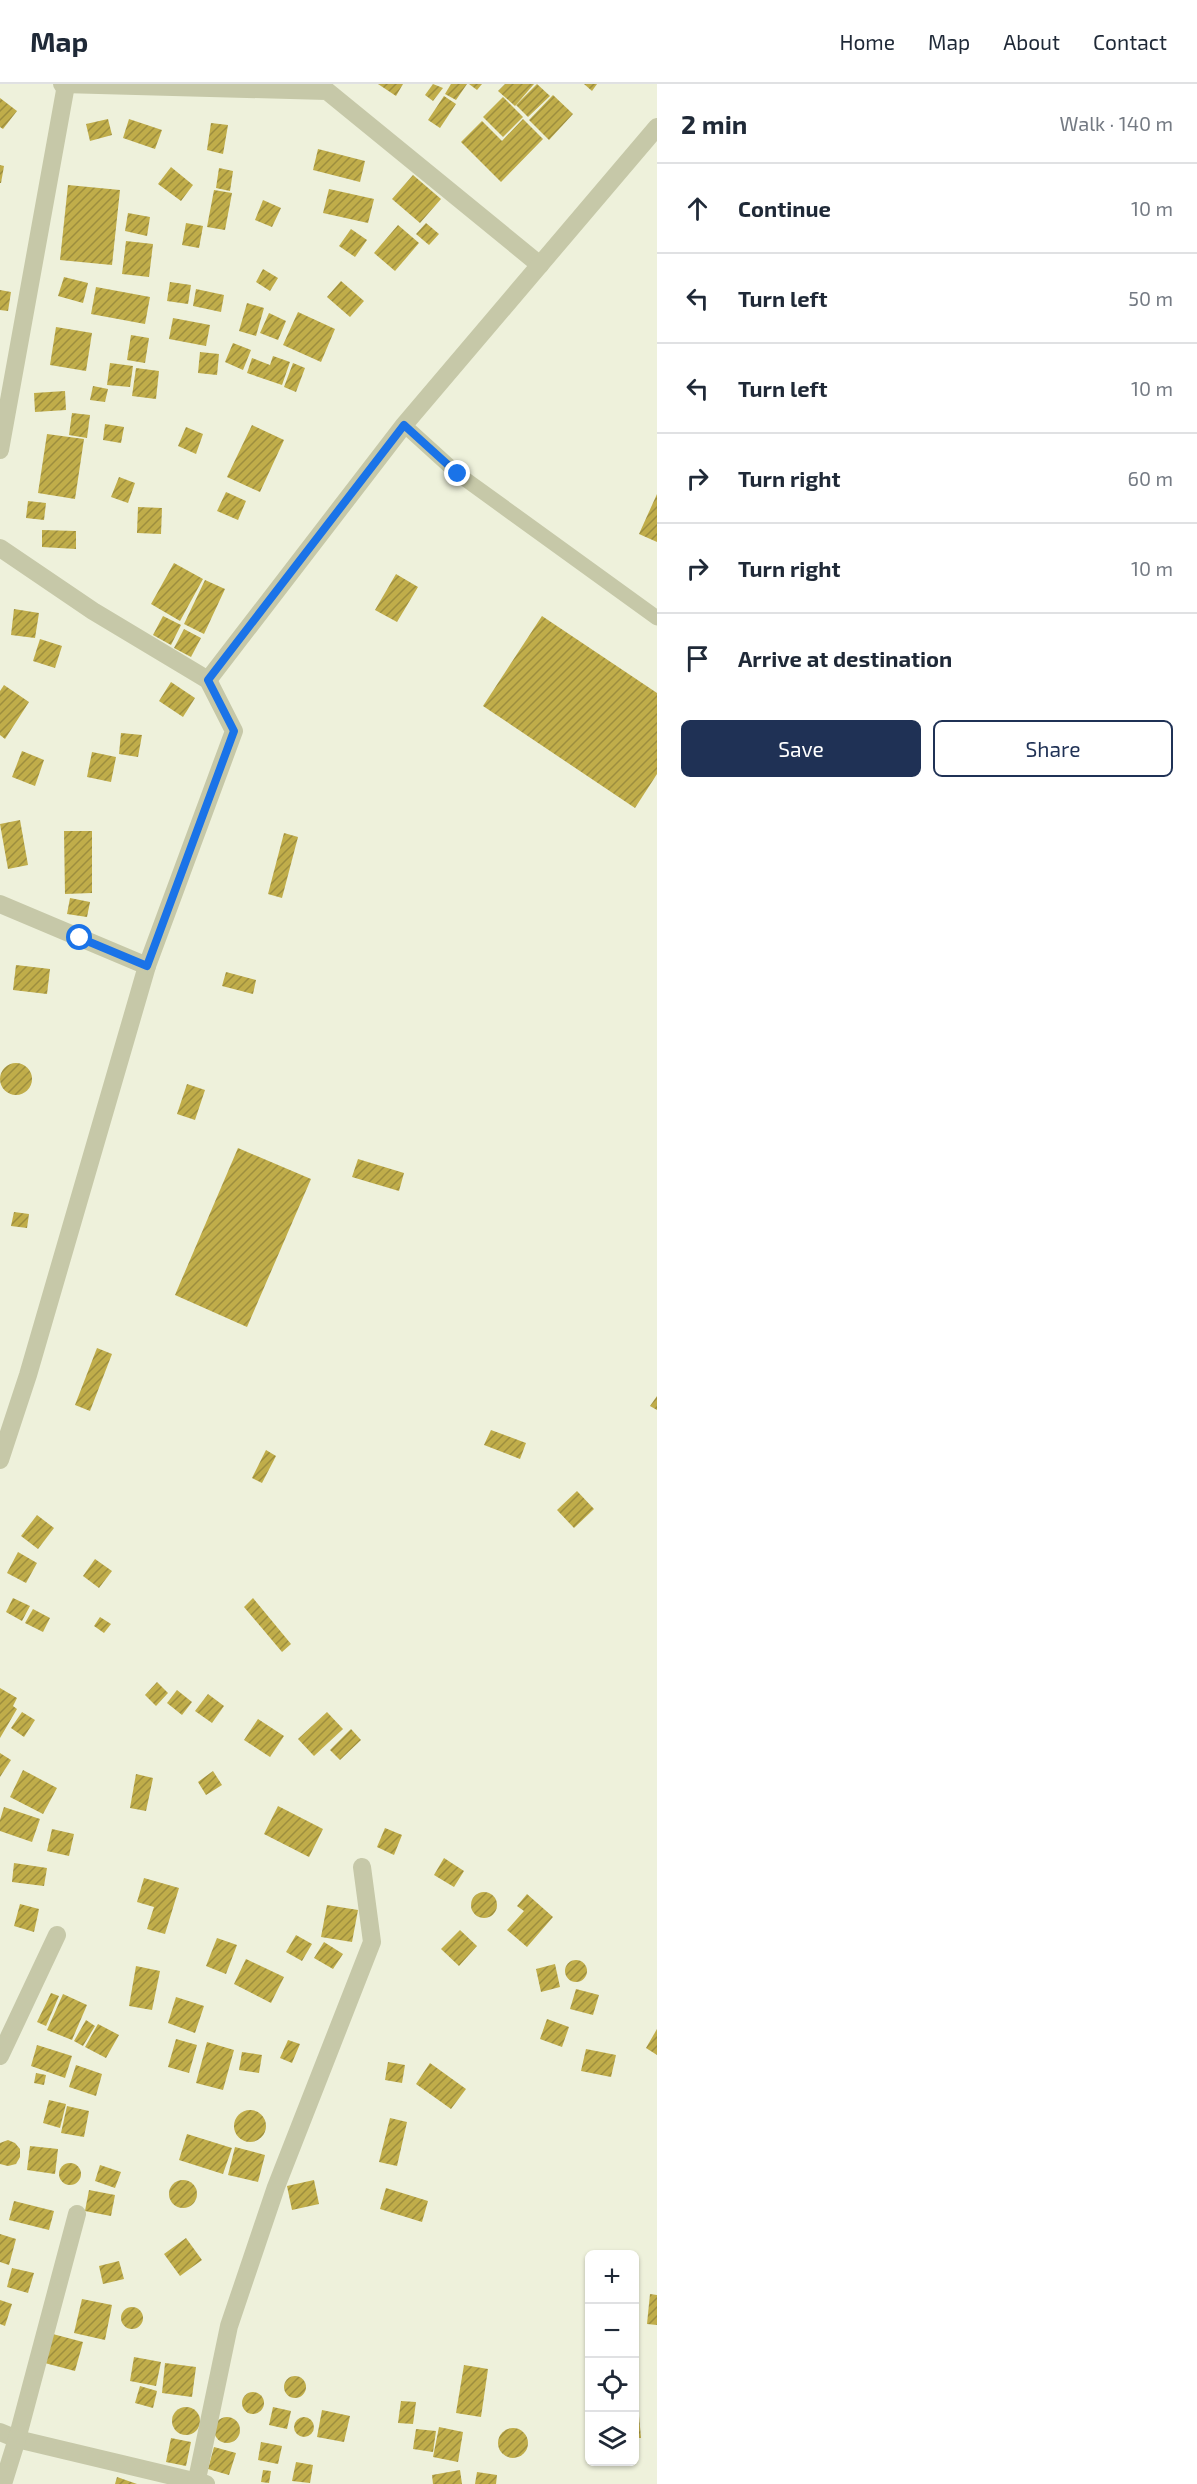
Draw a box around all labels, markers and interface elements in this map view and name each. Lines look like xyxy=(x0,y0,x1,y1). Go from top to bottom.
text: Map xyxy=(30,24,88,58)
text: Home xyxy=(839,29,895,54)
text: Map xyxy=(928,29,970,54)
text: About xyxy=(1003,29,1060,54)
text: Contact xyxy=(1093,29,1167,54)
text: 2 min xyxy=(681,108,747,139)
text: Walk · 140 m xyxy=(1059,111,1173,135)
icon: ahead xyxy=(681,192,714,225)
text: Continue xyxy=(738,195,831,221)
text: 10 m xyxy=(1131,196,1173,220)
icon: left xyxy=(681,282,714,315)
text: Turn left xyxy=(738,285,827,311)
text: 50 m xyxy=(1128,286,1173,310)
icon: left xyxy=(681,372,714,405)
text: Turn left xyxy=(738,375,827,401)
text: 10 m xyxy=(1131,376,1173,400)
route end xyxy=(444,460,470,486)
icon: right xyxy=(681,462,714,495)
text: Turn right xyxy=(738,465,840,491)
text: 60 m xyxy=(1128,466,1173,490)
icon: right xyxy=(681,552,714,585)
text: Turn right xyxy=(738,555,840,581)
text: 10 m xyxy=(1131,556,1173,580)
icon: arrive xyxy=(681,642,714,675)
text: Arrive at destination xyxy=(738,645,952,671)
button: Save xyxy=(681,720,921,777)
button: Share xyxy=(933,720,1173,777)
route start xyxy=(66,924,92,950)
map controls xyxy=(585,2250,639,2466)
button: + xyxy=(585,2250,639,2304)
button: − xyxy=(585,2304,639,2358)
button: locate xyxy=(585,2358,639,2412)
button: layers xyxy=(585,2412,639,2466)

